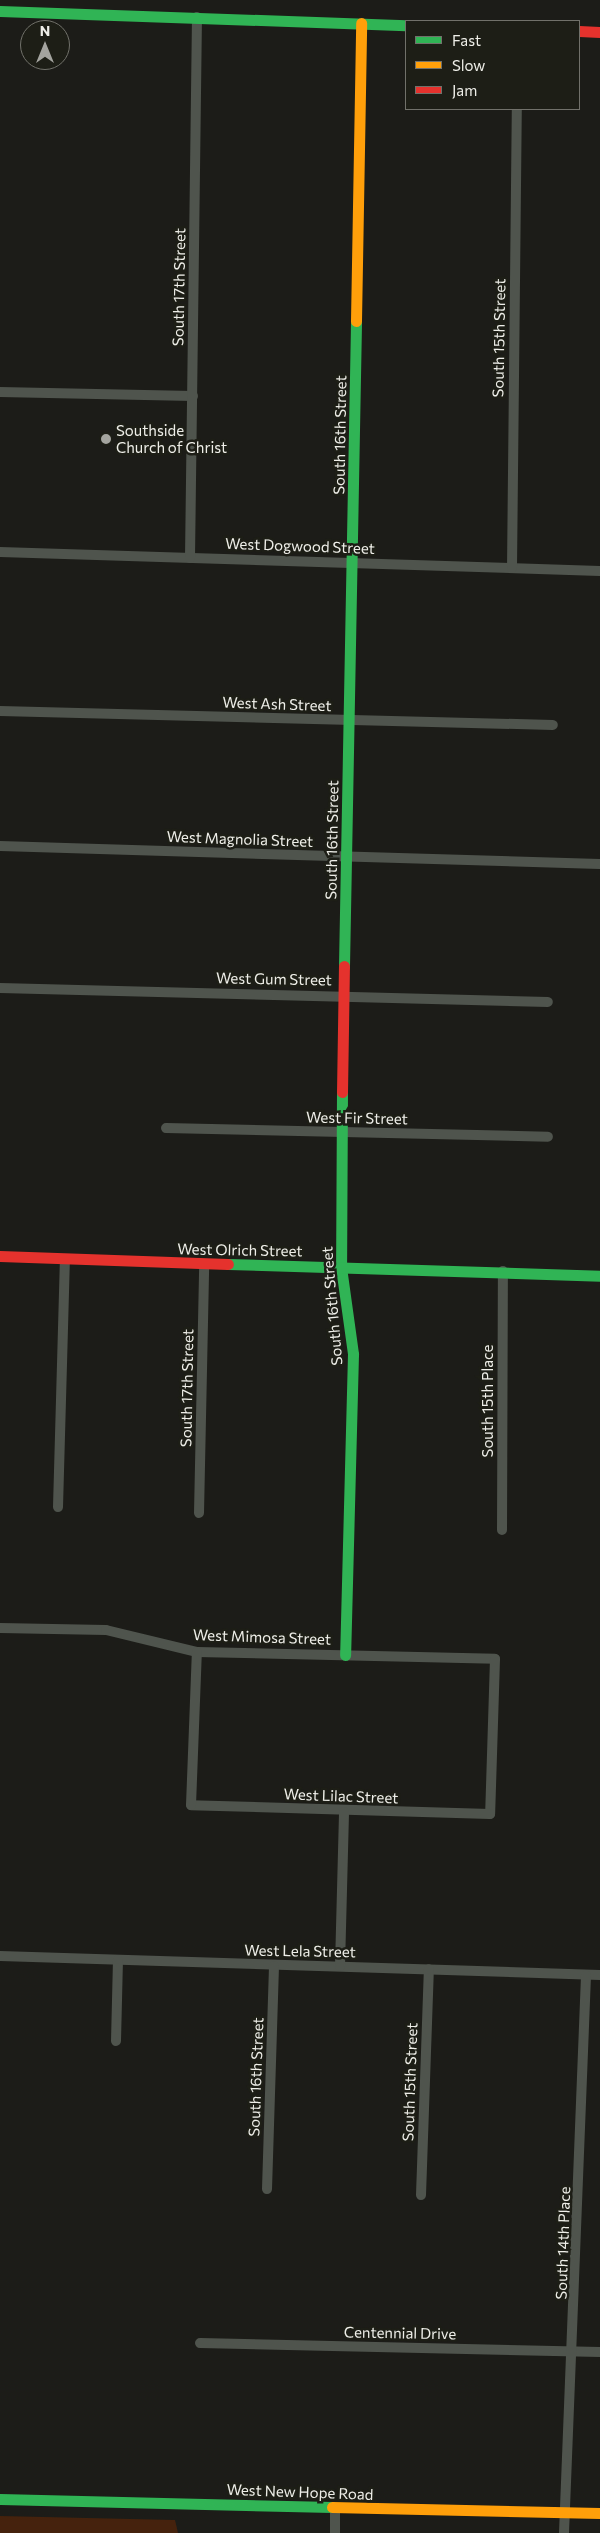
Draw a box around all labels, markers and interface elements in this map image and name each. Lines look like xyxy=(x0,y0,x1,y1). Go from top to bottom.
north arrow xyxy=(20,20,70,70)
legend xyxy=(405,20,580,110)
text: N xyxy=(40,22,50,39)
text: Fast xyxy=(452,31,481,49)
text: Slow xyxy=(452,56,485,74)
text: Jam xyxy=(452,81,477,99)
street label: South 17th Street xyxy=(169,228,189,346)
street label: South 15th Street xyxy=(489,278,509,398)
street label: South 16th Street xyxy=(330,375,350,495)
place label: Southside Church of Christ xyxy=(116,421,227,456)
marker: Southside Church of Christ xyxy=(100,433,112,445)
street label: West Dogwood Street xyxy=(225,534,375,558)
street label: West Ash Street xyxy=(222,693,332,715)
street label: South 16th Street xyxy=(322,780,342,900)
street label: West Magnolia Street xyxy=(166,827,314,851)
street label: West Gum Street xyxy=(216,969,332,989)
street label: West Fir Street xyxy=(306,1108,408,1128)
street label: West Olrich Street xyxy=(177,1240,303,1260)
street label: South 16th Street xyxy=(318,1246,346,1366)
street label: South 17th Street xyxy=(177,1329,197,1447)
street label: South 15th Place xyxy=(479,1345,497,1457)
street label: West Mimosa Street xyxy=(193,1626,331,1648)
street label: West Lilac Street xyxy=(283,1785,399,1807)
street label: West Lela Street xyxy=(244,1941,356,1961)
street label: South 16th Street xyxy=(245,2017,267,2137)
street label: South 15th Street xyxy=(399,2022,421,2142)
street label: South 14th Place xyxy=(552,2186,574,2300)
street label: Centennial Drive xyxy=(344,2323,456,2343)
street label: West New Hope Road xyxy=(226,2480,374,2504)

